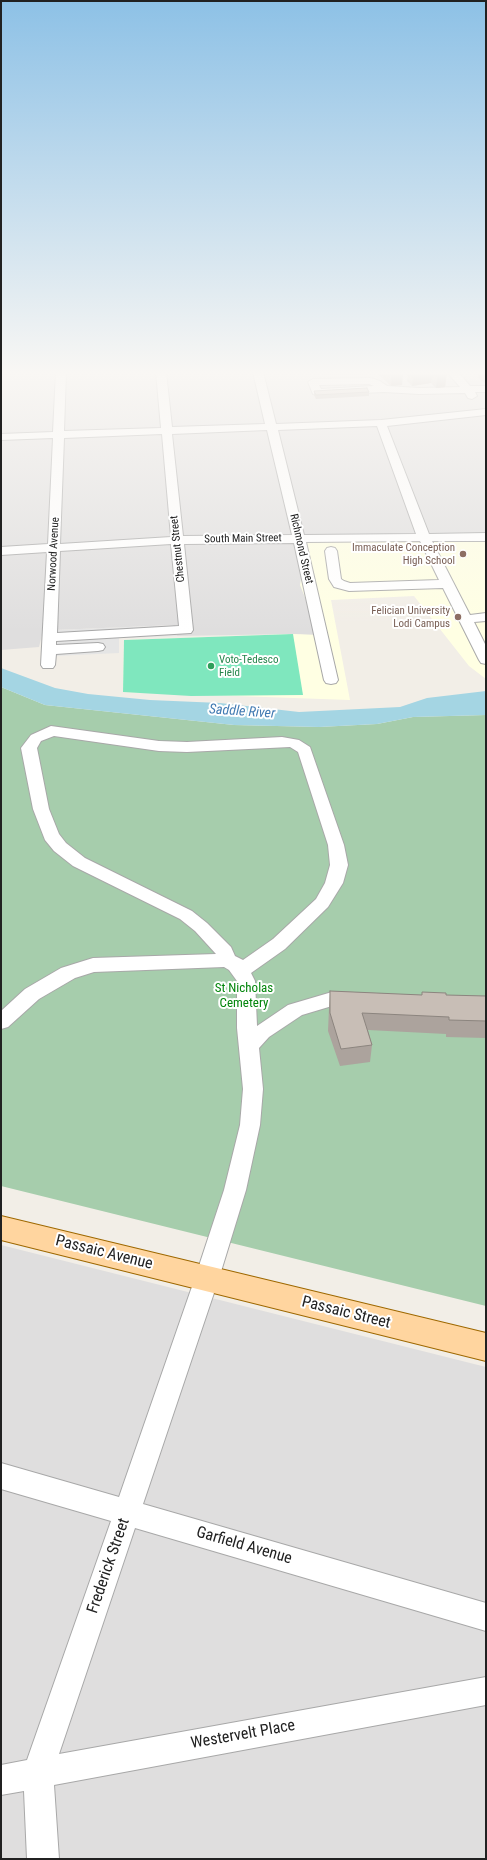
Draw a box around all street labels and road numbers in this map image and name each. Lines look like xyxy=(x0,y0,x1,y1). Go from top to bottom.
street label: Richmond Street xyxy=(287,513,315,585)
street label: Chestnut Street xyxy=(168,515,188,583)
street label: Norwood Avenue xyxy=(45,517,63,591)
street label: South Main Street xyxy=(204,532,282,546)
street label: Passaic Avenue xyxy=(53,1232,155,1274)
street label: Passaic Street xyxy=(300,1293,392,1333)
street label: Frederick Street xyxy=(84,1516,134,1616)
street label: Garfield Avenue xyxy=(194,1523,294,1569)
street label: Westervelt Place xyxy=(189,1716,297,1754)

